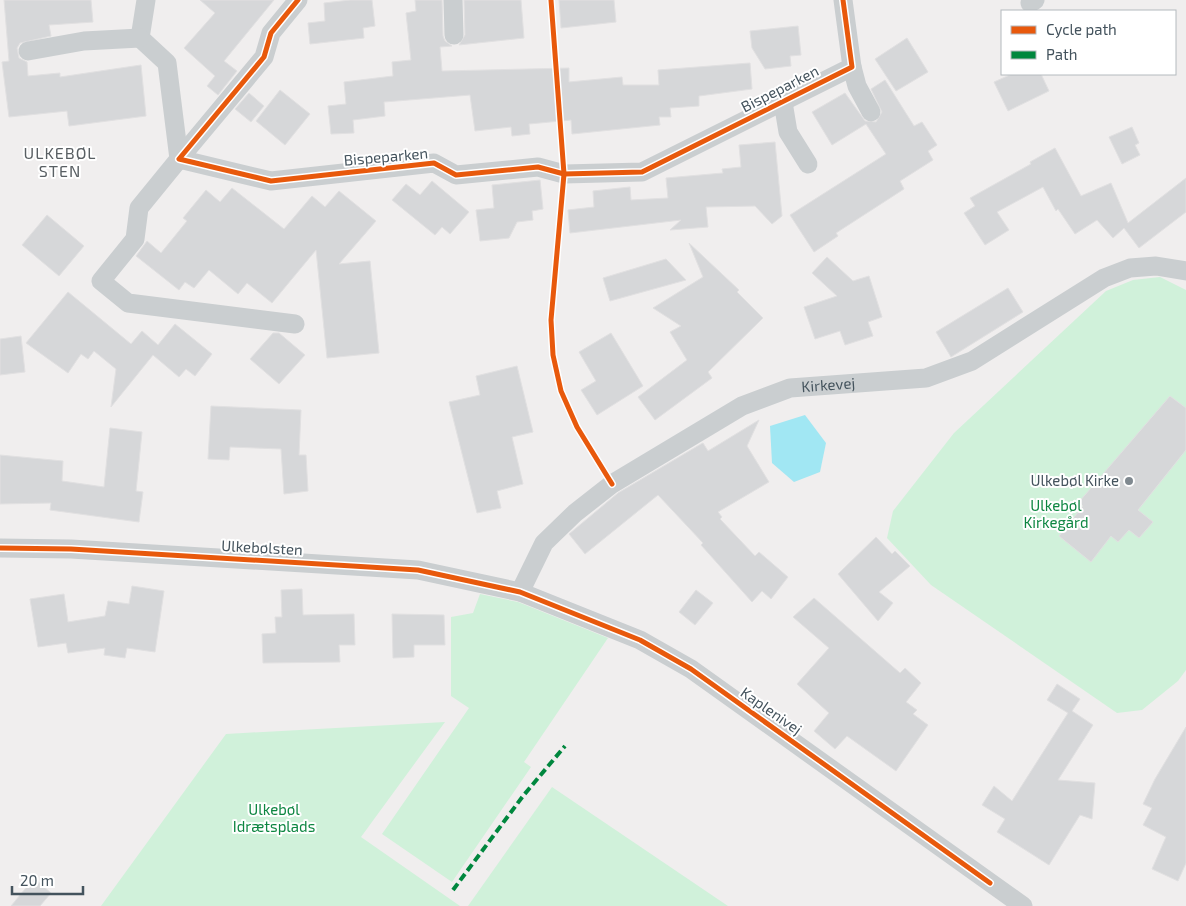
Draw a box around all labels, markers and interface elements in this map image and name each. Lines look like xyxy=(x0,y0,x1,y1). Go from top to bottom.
legend xyxy=(1001,10,1176,75)
text: Cycle path xyxy=(1046,20,1117,38)
text: Path xyxy=(1046,45,1077,63)
street label: Bispeparken xyxy=(738,61,821,115)
district label: ULKEBØL STEN xyxy=(24,143,96,180)
street label: Bispeparken xyxy=(343,143,429,169)
street label: Kirkevej xyxy=(801,373,856,395)
place label: Ulkebøl Kirke xyxy=(1031,471,1119,489)
marker: Ulkebøl Kirke xyxy=(1123,475,1135,487)
park label: Ulkebøl Kirkegård xyxy=(1023,496,1089,531)
street label: Ulkebølsten xyxy=(221,536,303,558)
street label: Kaplenivej xyxy=(737,683,806,739)
park label: Ulkebøl Idrætsplads xyxy=(233,800,315,835)
scale bar xyxy=(12,864,84,896)
text: 20 m xyxy=(20,871,54,889)

